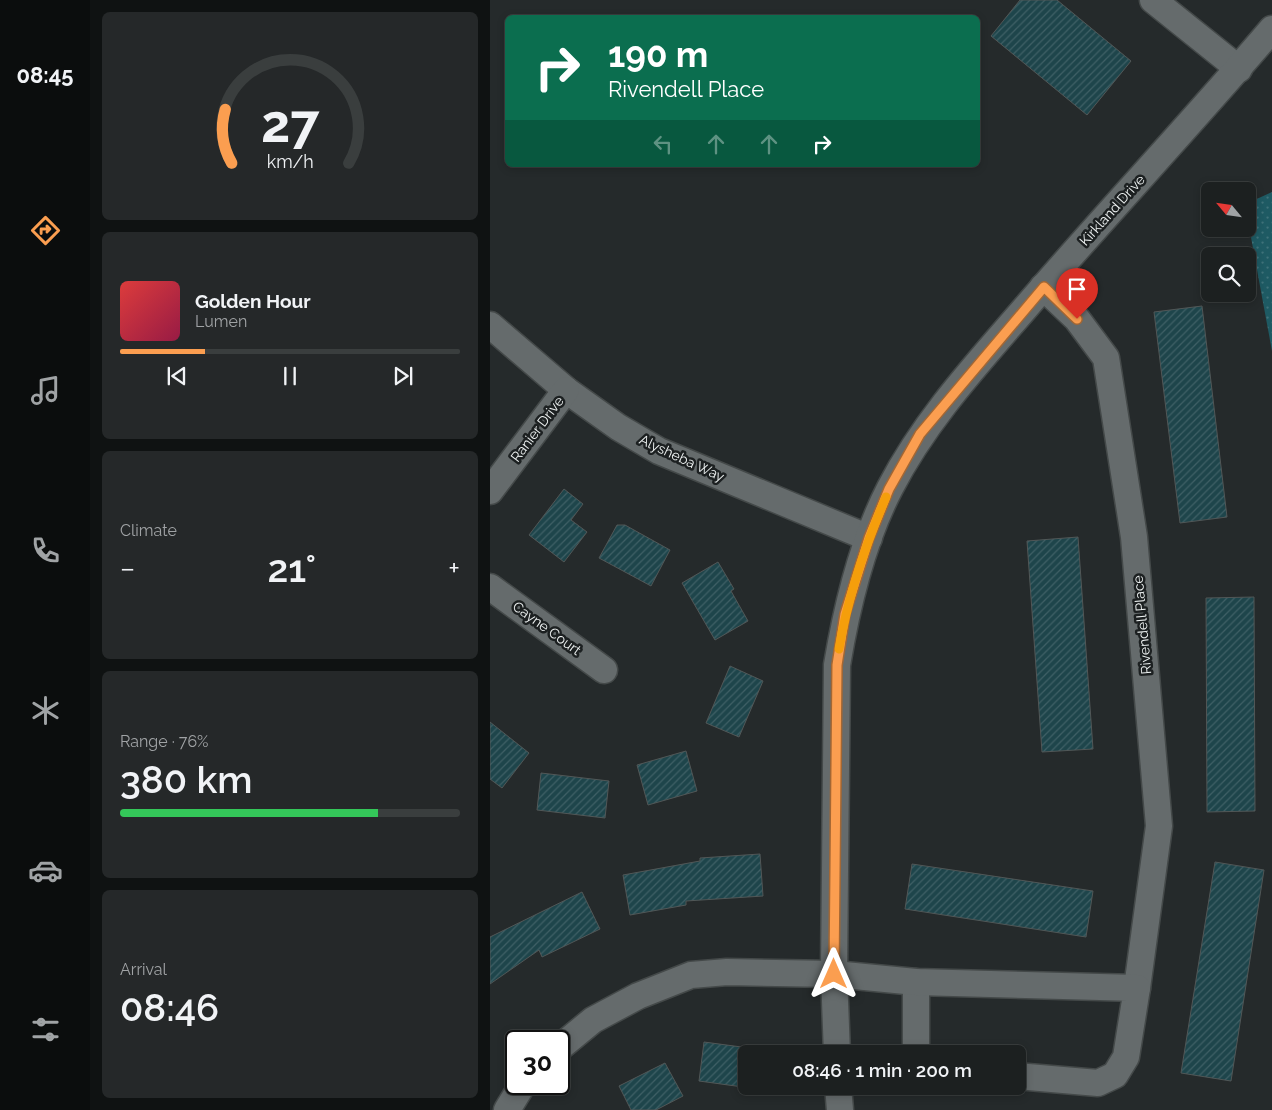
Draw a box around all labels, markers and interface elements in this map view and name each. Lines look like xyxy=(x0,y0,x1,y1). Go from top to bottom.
text: 190 m xyxy=(608,34,708,75)
icon: right xyxy=(525,35,590,100)
text: 08:45 xyxy=(17,62,73,88)
text: Rivendell Place xyxy=(608,76,764,102)
text: 27 xyxy=(261,93,320,154)
icon: left xyxy=(649,130,677,158)
icon: ahead xyxy=(702,130,730,158)
icon: ahead xyxy=(755,130,783,158)
icon: right xyxy=(808,130,836,158)
text: km/h xyxy=(266,151,314,172)
street label: Kirkland Drive xyxy=(1076,171,1148,249)
north arrow xyxy=(1201,182,1256,238)
map controls xyxy=(1201,182,1256,302)
icon: directions xyxy=(28,213,63,248)
button: search xyxy=(1201,247,1256,302)
pin xyxy=(1056,268,1098,319)
icon: arrive xyxy=(1063,275,1091,303)
text: Golden Hour xyxy=(195,290,311,312)
text: Lumen xyxy=(195,312,247,331)
icon: previous xyxy=(163,362,191,390)
icon: pause xyxy=(276,362,304,390)
icon: next xyxy=(389,362,417,390)
icon: music xyxy=(28,373,63,408)
street label: Ranier Drive xyxy=(507,393,567,465)
street label: Alysheba Way xyxy=(637,431,727,485)
text: Climate xyxy=(120,521,177,540)
icon: phone xyxy=(28,533,63,568)
text: 21° xyxy=(267,546,316,591)
text: − xyxy=(120,552,135,585)
text: + xyxy=(448,552,460,585)
street label: Rivendell Place xyxy=(1130,575,1154,675)
street label: Cayne Court xyxy=(510,598,584,658)
icon: climate xyxy=(28,693,63,728)
text: Range · 76% xyxy=(120,732,208,751)
text: 380 km xyxy=(120,757,252,802)
icon: car xyxy=(28,853,63,888)
position arrow xyxy=(807,947,859,999)
text: Arrival xyxy=(120,960,167,979)
text: 08:46 xyxy=(120,985,219,1030)
icon: filters xyxy=(28,1012,63,1047)
speed limit sign: 30 xyxy=(505,1030,570,1095)
text: 08:46 · 1 min · 200 m xyxy=(792,1059,972,1081)

